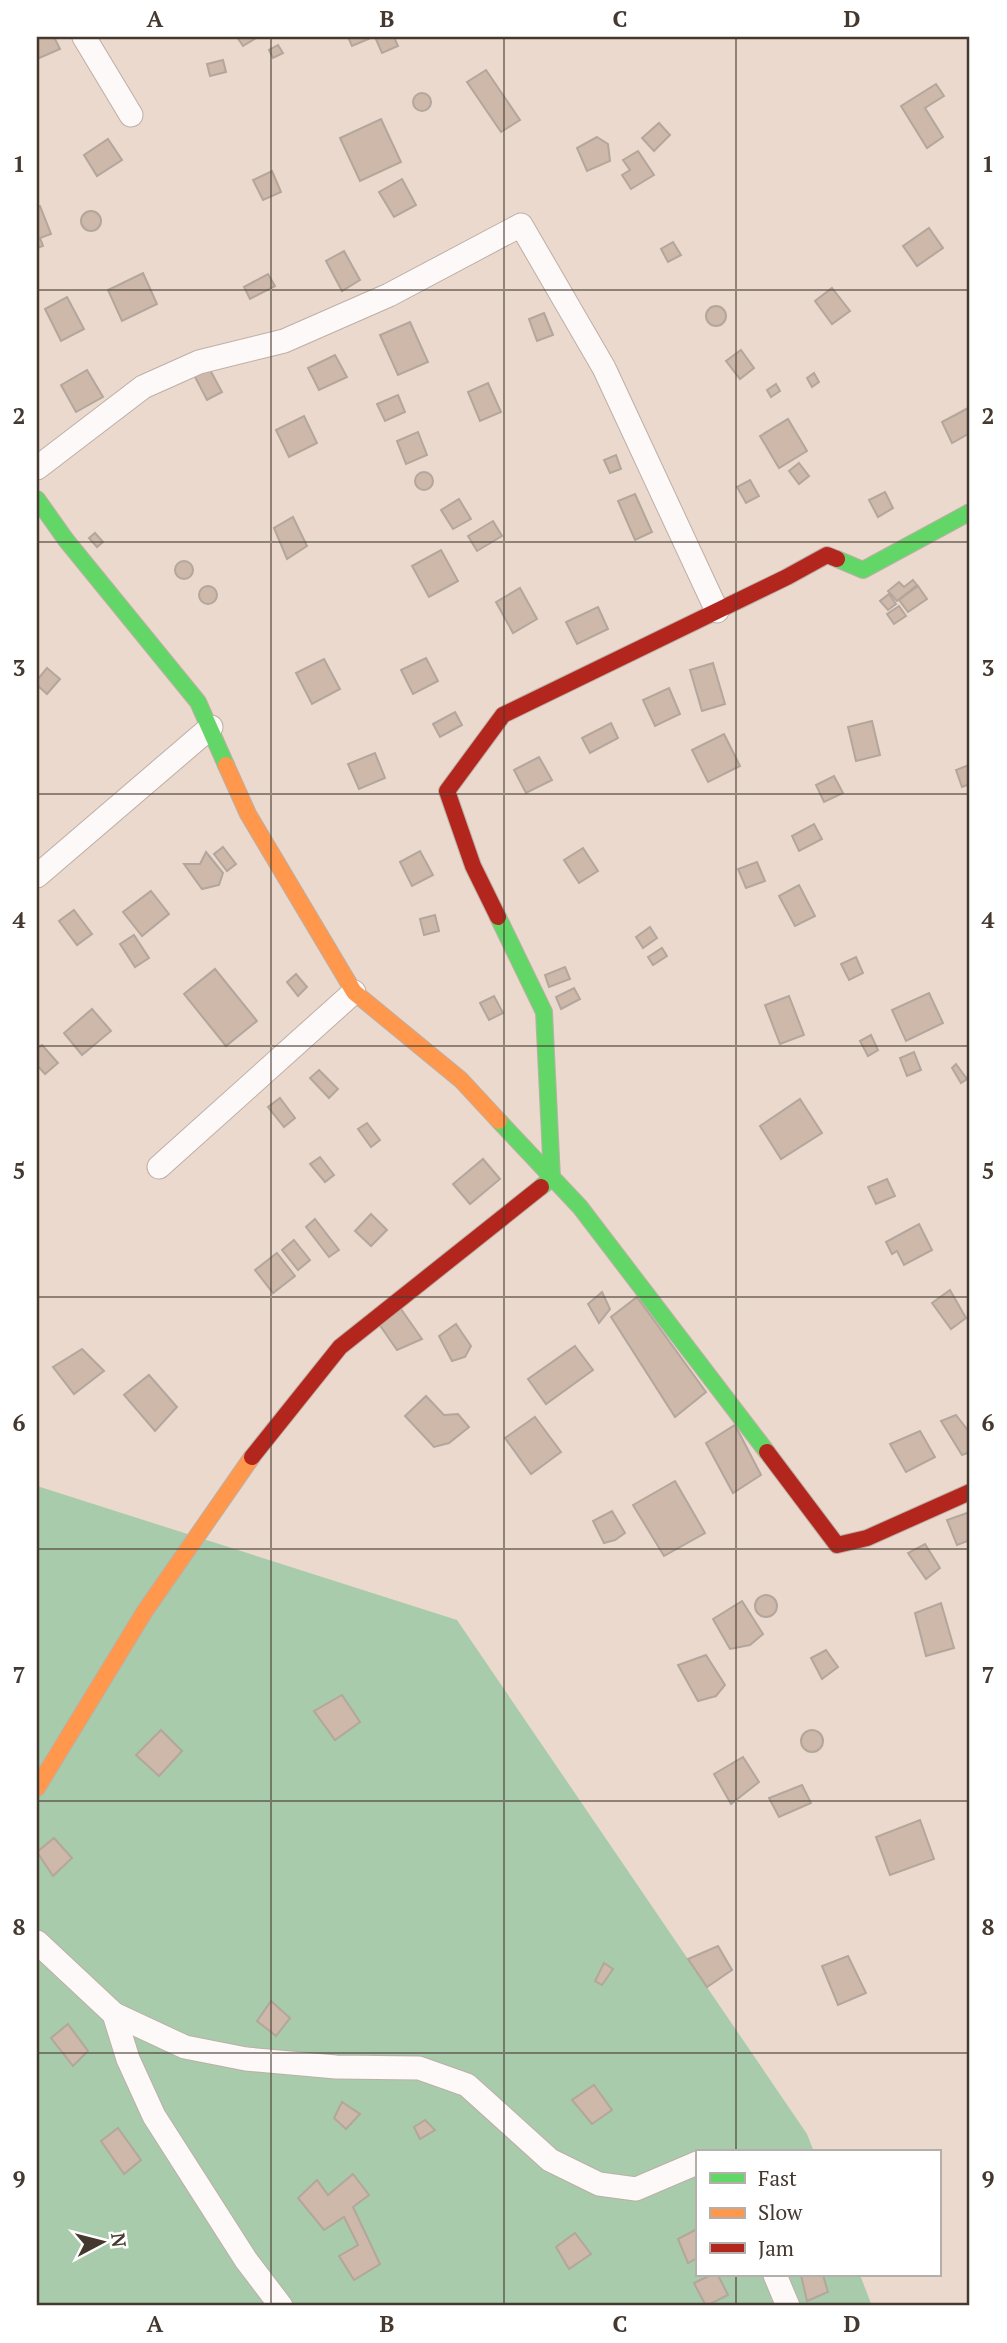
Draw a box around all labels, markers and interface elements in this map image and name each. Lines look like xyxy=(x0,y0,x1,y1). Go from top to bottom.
text: A xyxy=(147,3,164,34)
text: B xyxy=(380,3,395,34)
text: C xyxy=(613,3,628,34)
text: D xyxy=(844,3,861,34)
text: 1 xyxy=(13,148,26,179)
text: 1 xyxy=(982,148,995,179)
text: 2 xyxy=(13,400,26,431)
text: 2 xyxy=(982,400,995,431)
text: 3 xyxy=(13,652,26,683)
text: 3 xyxy=(982,652,995,683)
text: 4 xyxy=(13,904,26,935)
text: 4 xyxy=(982,904,995,935)
text: 5 xyxy=(13,1155,26,1186)
text: 5 xyxy=(982,1155,995,1186)
text: 6 xyxy=(13,1407,26,1438)
text: 6 xyxy=(982,1407,995,1438)
text: 7 xyxy=(13,1659,26,1690)
text: 7 xyxy=(982,1659,995,1690)
text: 8 xyxy=(13,1911,26,1942)
text: 8 xyxy=(982,1911,995,1942)
legend xyxy=(696,2150,940,2276)
text: 9 xyxy=(13,2163,26,2194)
text: 9 xyxy=(982,2163,995,2194)
text: Fast xyxy=(758,2164,797,2192)
text: Slow xyxy=(758,2198,803,2226)
north arrow xyxy=(66,2206,136,2276)
text: N xyxy=(106,2231,133,2249)
text: Jam xyxy=(758,2234,794,2262)
text: A xyxy=(147,2308,164,2339)
text: B xyxy=(380,2308,395,2339)
text: C xyxy=(613,2308,628,2339)
text: D xyxy=(844,2308,861,2339)

